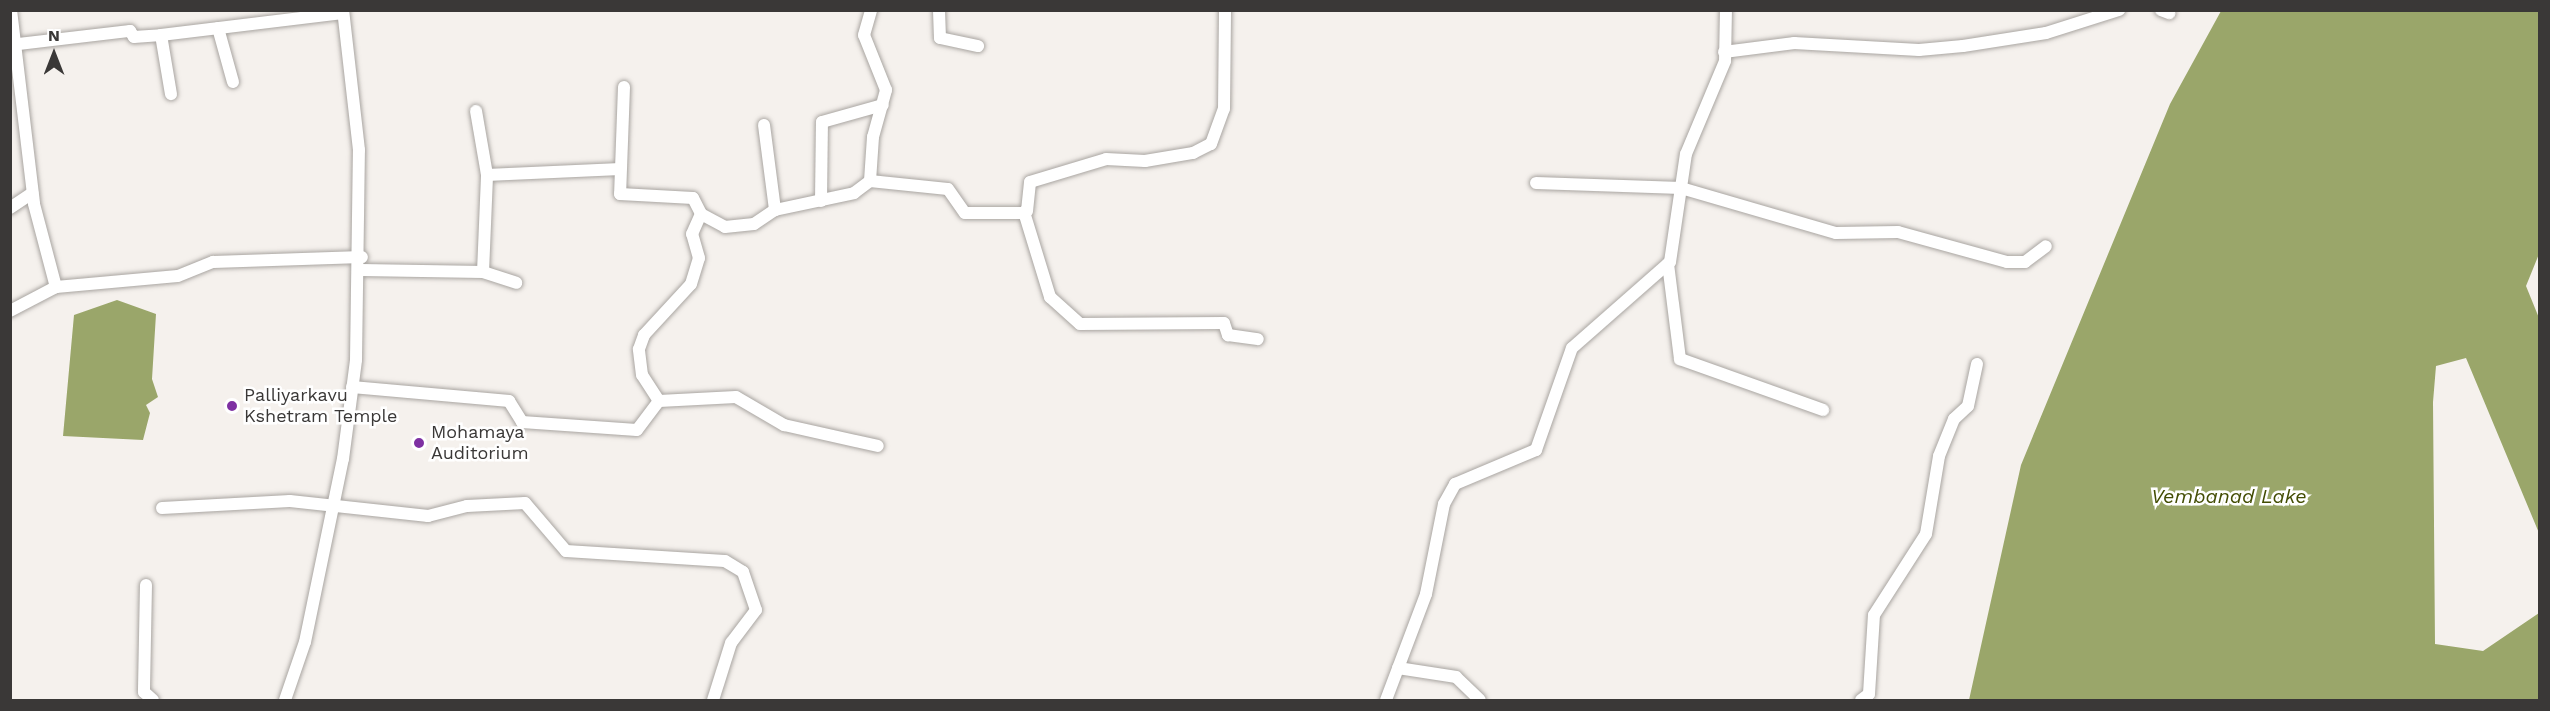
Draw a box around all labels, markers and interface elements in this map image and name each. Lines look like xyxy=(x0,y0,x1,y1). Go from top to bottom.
north arrow xyxy=(24,24,84,84)
text: N xyxy=(48,26,60,45)
place label: Palliyarkavu Kshetram Temple xyxy=(244,385,398,428)
marker: Palliyarkavu Kshetram Temple xyxy=(225,399,239,413)
place label: Mohamaya Auditorium xyxy=(431,422,529,464)
marker: Mohamaya Auditorium xyxy=(412,436,426,450)
water label: Vembanad Lake xyxy=(2151,484,2307,508)

